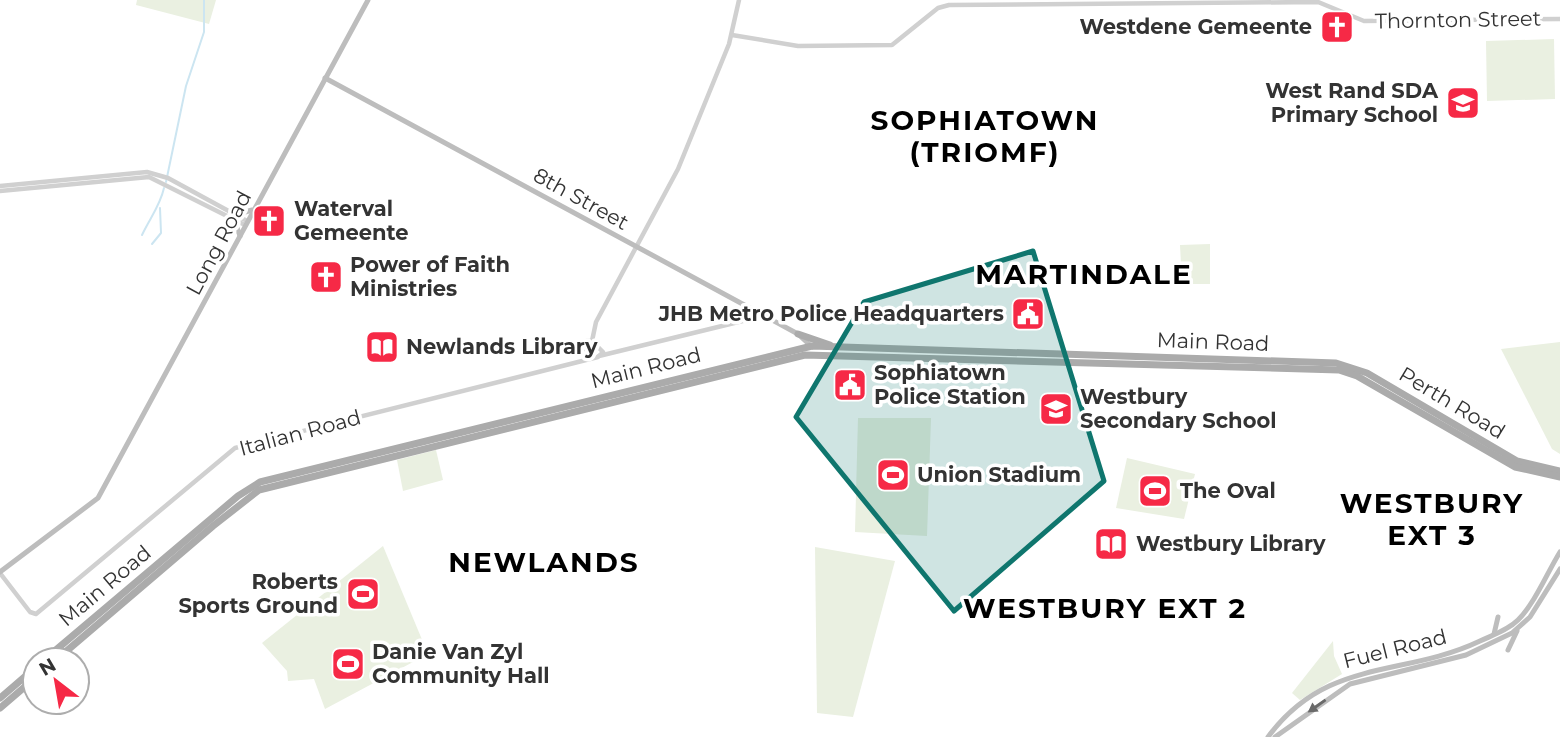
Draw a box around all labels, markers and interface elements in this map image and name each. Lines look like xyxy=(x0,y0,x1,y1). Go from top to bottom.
street label: Thornton Street xyxy=(1375,6,1541,33)
church icon: Westdene Gemeente xyxy=(1318,8,1356,46)
place label: Westdene Gemeente xyxy=(1079,14,1312,39)
place label: West Rand SDA Primary School xyxy=(1265,78,1439,127)
school or university icon: West Rand SDA Primary School xyxy=(1444,84,1482,122)
district label: SOPHIATOWN (TRIOMF) xyxy=(871,103,1099,169)
street label: 8th Street xyxy=(529,162,633,235)
street label: Long Road xyxy=(181,186,256,299)
place label: Waterval Gemeente xyxy=(294,196,409,245)
church icon: Waterval Gemeente xyxy=(250,202,288,240)
place label: Power of Faith Ministries xyxy=(350,252,510,301)
district label: MARTINDALE xyxy=(975,257,1193,291)
church icon: Power of Faith Ministries xyxy=(307,258,345,296)
public building icon: JHB Metro Police Headquarters xyxy=(1009,295,1047,333)
place label: JHB Metro Police Headquarters xyxy=(658,301,1004,326)
street label: Main Road xyxy=(1156,327,1270,356)
library icon: Newlands Library xyxy=(363,328,401,366)
place label: Newlands Library xyxy=(406,334,598,359)
street label: Main Road xyxy=(588,342,704,393)
place label: Sophiatown Police Station xyxy=(874,360,1026,409)
street label: Perth Road xyxy=(1395,361,1510,444)
public building icon: Sophiatown Police Station xyxy=(831,366,869,404)
place label: Westbury Secondary School xyxy=(1080,384,1276,433)
school or university icon: Westbury Secondary School xyxy=(1037,390,1075,428)
street label: Italian Road xyxy=(236,404,364,461)
sports icon: Union Stadium xyxy=(874,456,912,494)
place label: Union Stadium xyxy=(917,462,1081,487)
sports icon: The Oval xyxy=(1136,472,1174,510)
place label: The Oval xyxy=(1180,478,1276,503)
district label: WESTBURY EXT 3 xyxy=(1340,486,1524,552)
library icon: Westbury Library xyxy=(1092,525,1130,563)
place label: Westbury Library xyxy=(1136,531,1326,556)
street label: Main Road xyxy=(53,540,156,631)
district label: NEWLANDS xyxy=(448,545,640,579)
place label: Roberts Sports Ground xyxy=(178,569,338,618)
sports icon: Roberts Sports Ground xyxy=(344,575,382,613)
district label: WESTBURY EXT 2 xyxy=(963,591,1247,625)
street label: Fuel Road xyxy=(1341,624,1449,673)
place label: Danie Van Zyl Community Hall xyxy=(372,639,550,688)
sports icon: Danie Van Zyl Community Hall xyxy=(329,645,367,683)
north arrow xyxy=(21,646,91,716)
text: N xyxy=(35,653,60,681)
one-way arrow xyxy=(1308,699,1326,713)

